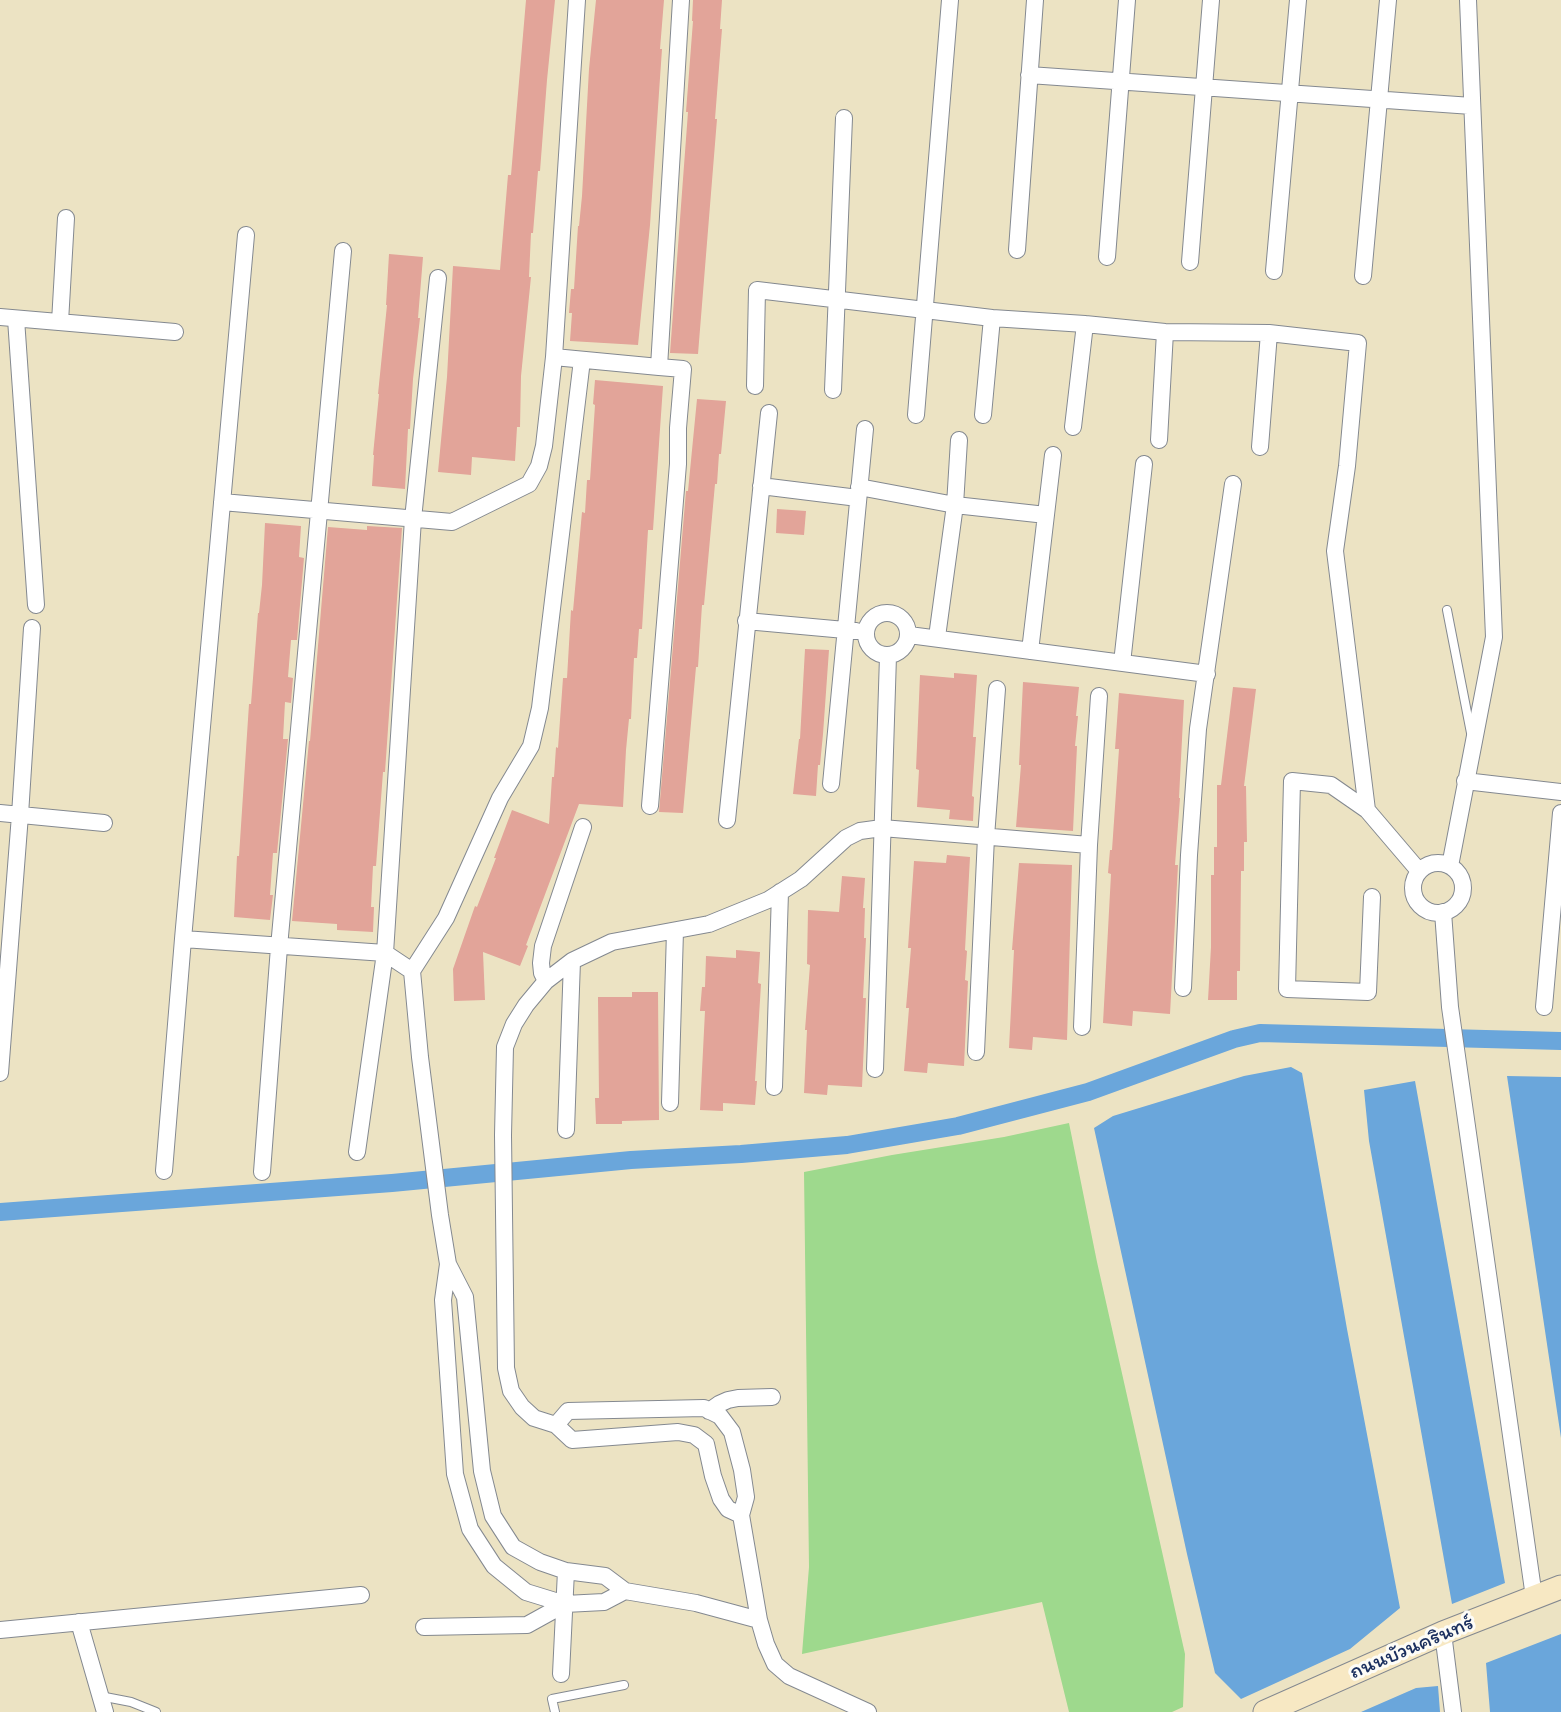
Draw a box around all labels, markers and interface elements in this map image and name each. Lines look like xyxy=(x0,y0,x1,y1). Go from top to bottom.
street label: ถนนบัวนครินทร์ xyxy=(1346,1610,1478,1686)

